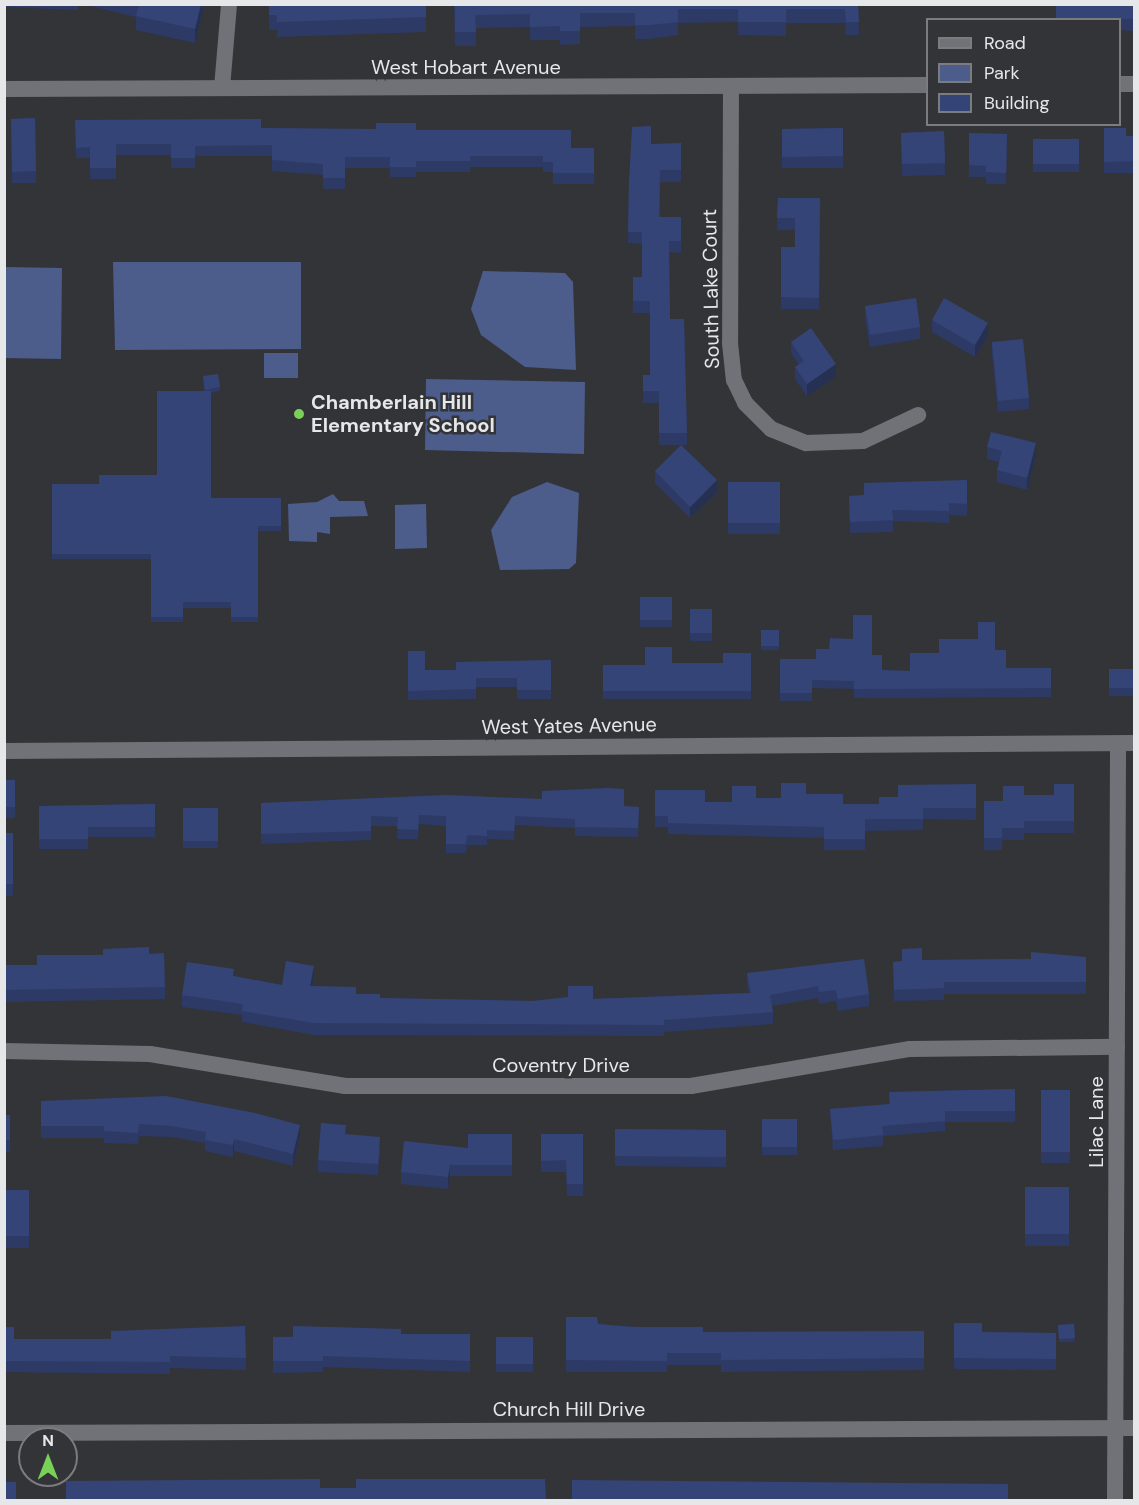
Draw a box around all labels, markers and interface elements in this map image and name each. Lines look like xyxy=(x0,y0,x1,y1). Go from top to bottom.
legend xyxy=(926,18,1121,126)
text: Road xyxy=(984,31,1026,55)
street label: West Hobart Avenue xyxy=(371,55,561,79)
text: Park xyxy=(984,61,1020,85)
text: Building xyxy=(984,91,1049,115)
street label: South Lake Court xyxy=(698,209,724,369)
place label: Chamberlain Hill Elementary School xyxy=(311,390,495,437)
marker: Chamberlain Hill Elementary School xyxy=(292,407,306,421)
street label: West Yates Avenue xyxy=(481,712,657,740)
street label: Coventry Drive xyxy=(492,1053,630,1077)
street label: Lilac Lane xyxy=(1084,1076,1108,1168)
street label: Church Hill Drive xyxy=(493,1397,645,1421)
north arrow xyxy=(18,1427,78,1487)
text: N xyxy=(42,1430,54,1451)

